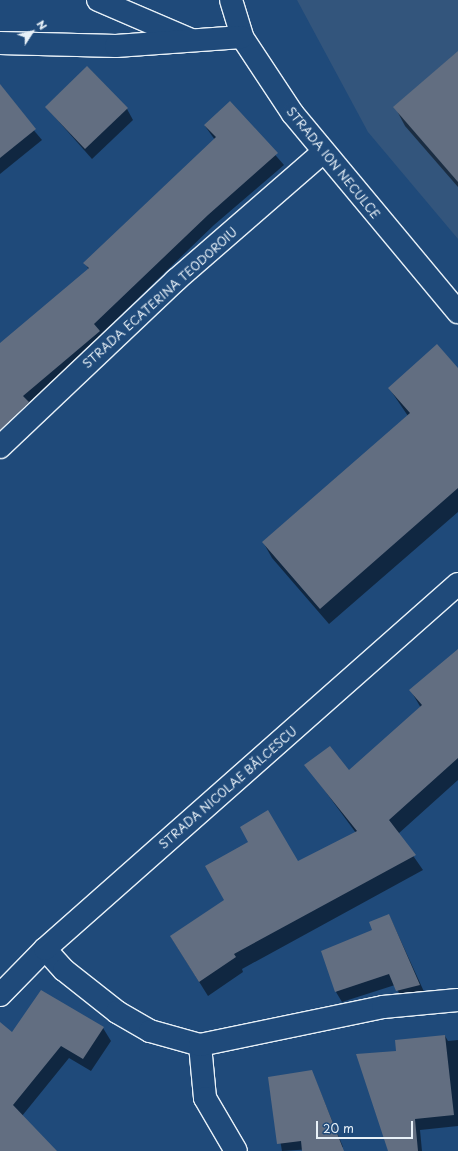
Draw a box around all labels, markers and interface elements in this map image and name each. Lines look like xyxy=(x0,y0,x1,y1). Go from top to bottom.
north arrow xyxy=(12,12,52,52)
text: N xyxy=(33,16,52,33)
street label: STRADA ION NECULCE xyxy=(283,103,383,223)
street label: STRADA ECATERINA TEODOROIU xyxy=(80,225,240,371)
street label: STRADA NICOLAE BĂLCESCU xyxy=(155,723,301,853)
scale bar xyxy=(318,1113,415,1139)
text: 20 m xyxy=(323,1119,354,1137)

